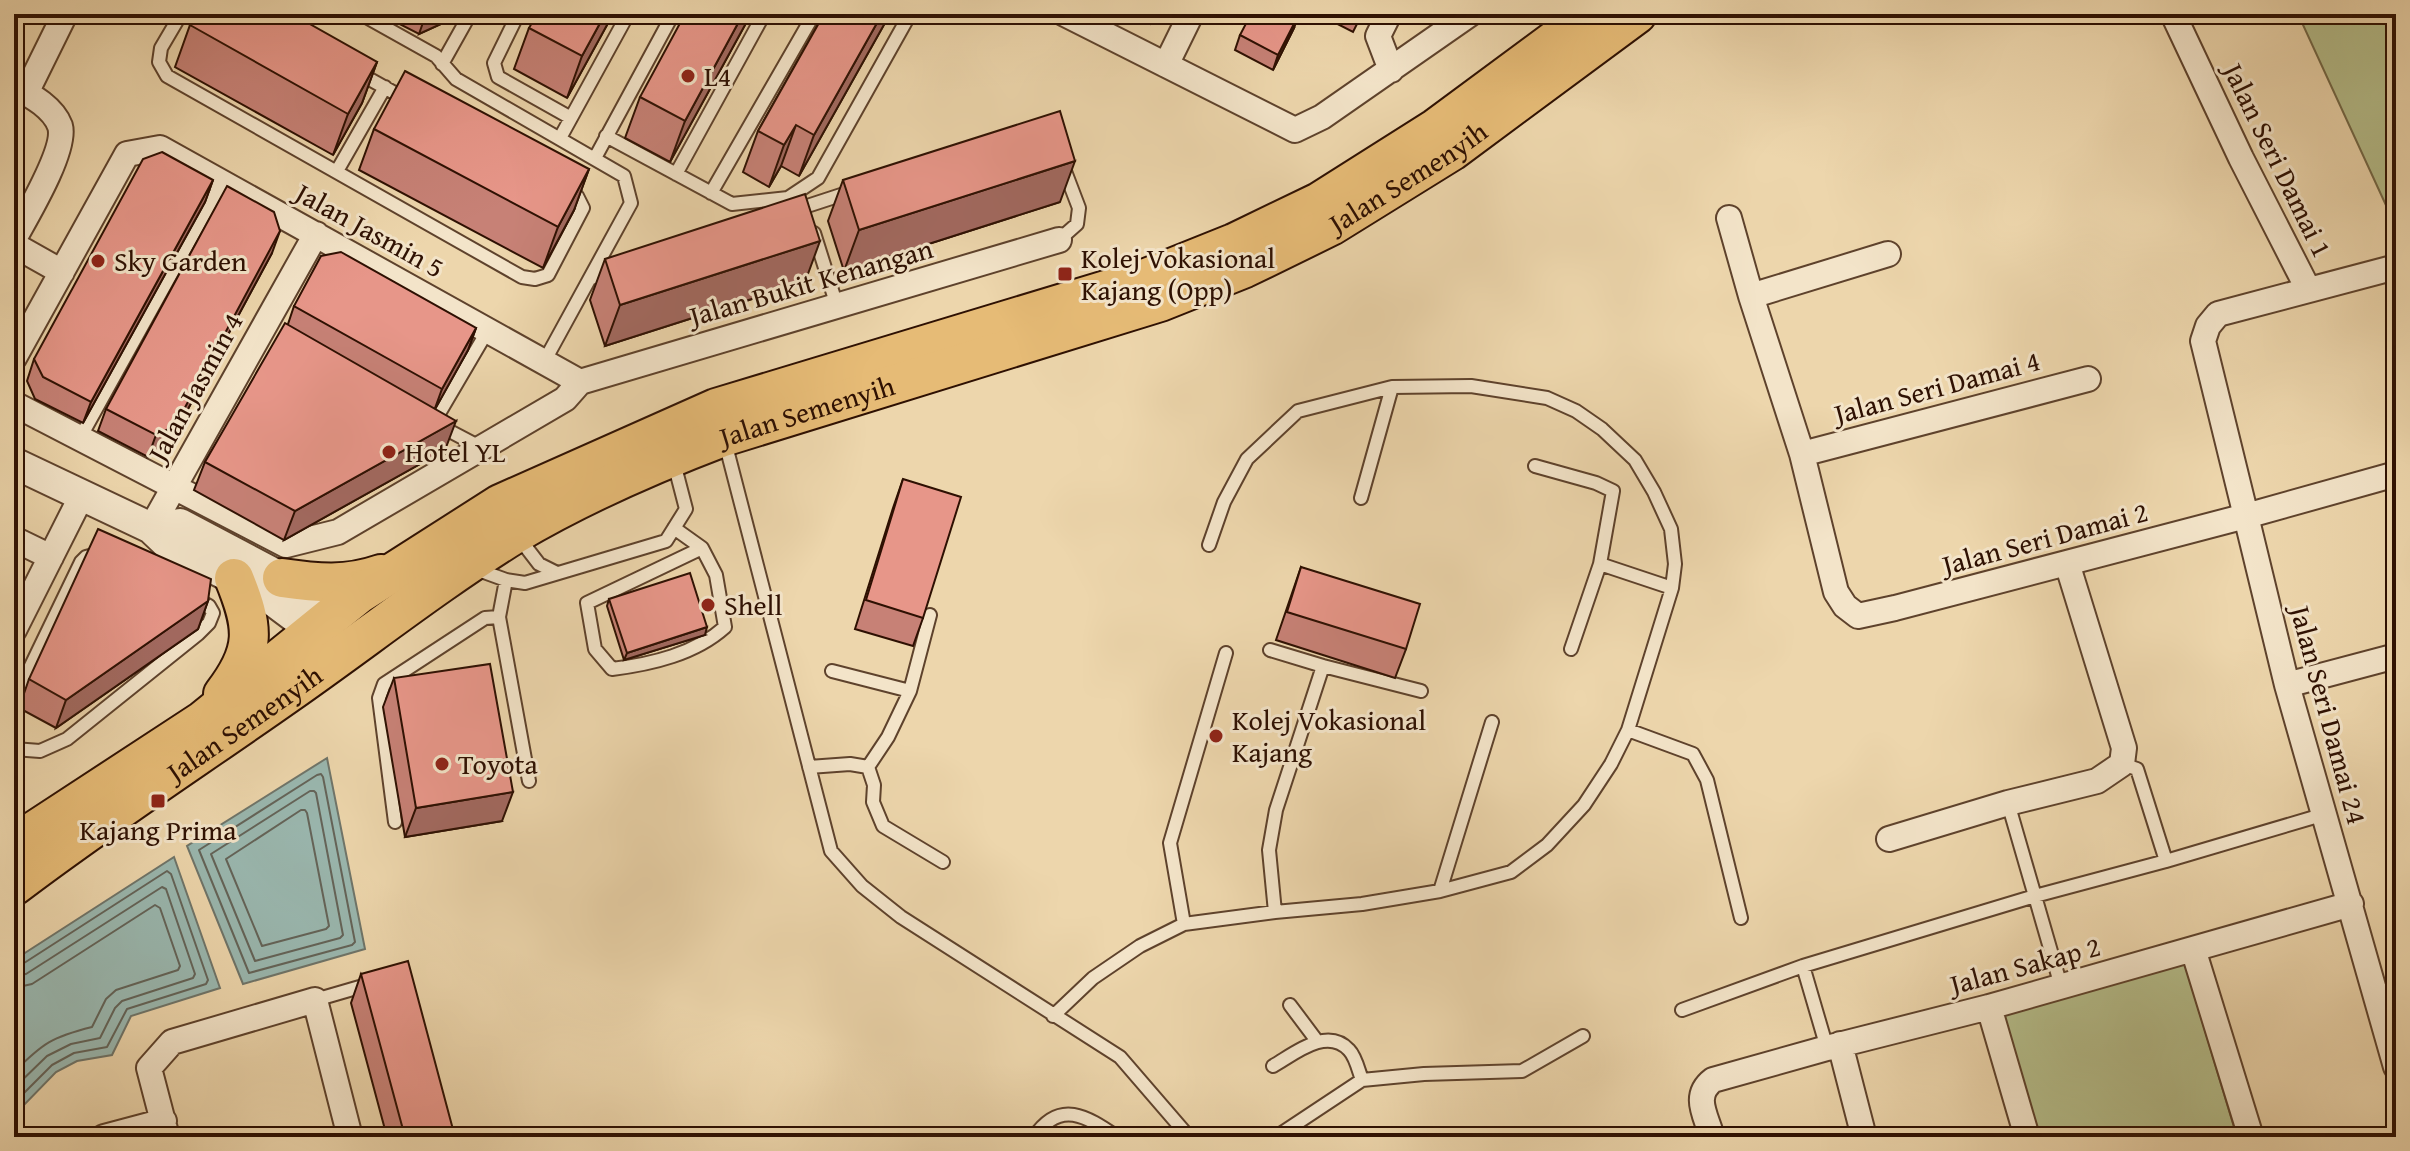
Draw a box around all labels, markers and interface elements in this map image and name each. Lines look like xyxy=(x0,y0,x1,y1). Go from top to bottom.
street label: Jalan Seri Damai 1 xyxy=(2212,53,2343,264)
place label: L4 xyxy=(704,55,731,96)
marker: L4 xyxy=(679,67,697,85)
street label: Jalan Semenyih xyxy=(1318,110,1496,244)
street label: Jalan Jasmin 5 xyxy=(286,170,452,287)
street label: Jalan Bukit Kenangan xyxy=(681,227,938,337)
place label: Kolej Vokasional Kajang (Opp) xyxy=(1081,237,1275,310)
place label: Sky Garden xyxy=(114,240,247,281)
marker: Sky Garden xyxy=(89,252,107,270)
marker: Kolej Vokasional Kajang (Opp) xyxy=(1056,265,1074,283)
street label: Jalan Jasmin 4 xyxy=(135,305,252,471)
street label: Jalan Seri Damai 4 xyxy=(1827,339,2044,434)
street label: Jalan Semenyih xyxy=(711,364,900,458)
place label: Hotel YL xyxy=(405,431,506,472)
marker: Hotel YL xyxy=(380,443,398,461)
street label: Jalan Seri Damai 2 xyxy=(1935,490,2152,585)
place label: Shell xyxy=(724,584,782,625)
marker: Shell xyxy=(699,596,717,614)
street label: Jalan Seri Damai 24 xyxy=(2280,598,2378,829)
street label: Jalan Semenyih xyxy=(155,654,331,793)
place label: Kolej Vokasional Kajang xyxy=(1232,699,1426,772)
marker: Kolej Vokasional Kajang xyxy=(1207,727,1225,745)
place label: Toyota xyxy=(458,743,538,784)
marker: Toyota xyxy=(433,755,451,773)
marker: Kajang Prima xyxy=(149,792,167,810)
place label: Kajang Prima xyxy=(80,809,237,850)
street label: Jalan Sakap 2 xyxy=(1942,925,2105,1005)

